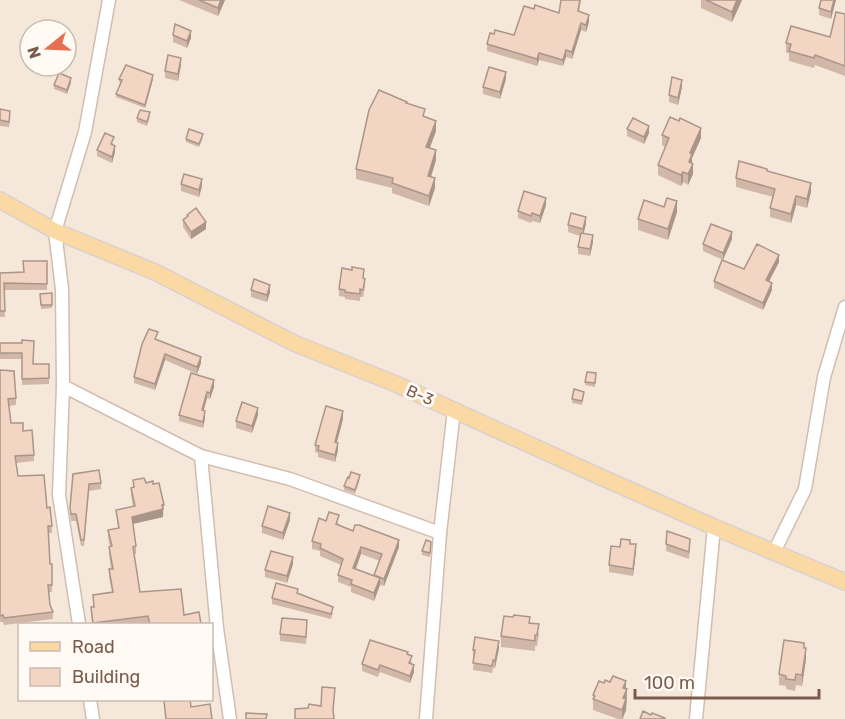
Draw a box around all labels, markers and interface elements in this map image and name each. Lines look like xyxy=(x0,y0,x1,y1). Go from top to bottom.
north arrow xyxy=(18,18,78,78)
text: N xyxy=(23,44,45,61)
street label: B-3 xyxy=(403,381,437,409)
legend xyxy=(18,623,213,701)
text: Road xyxy=(72,636,115,658)
scale bar xyxy=(635,662,820,700)
text: Building xyxy=(72,666,140,688)
text: 100 m xyxy=(644,672,695,694)

